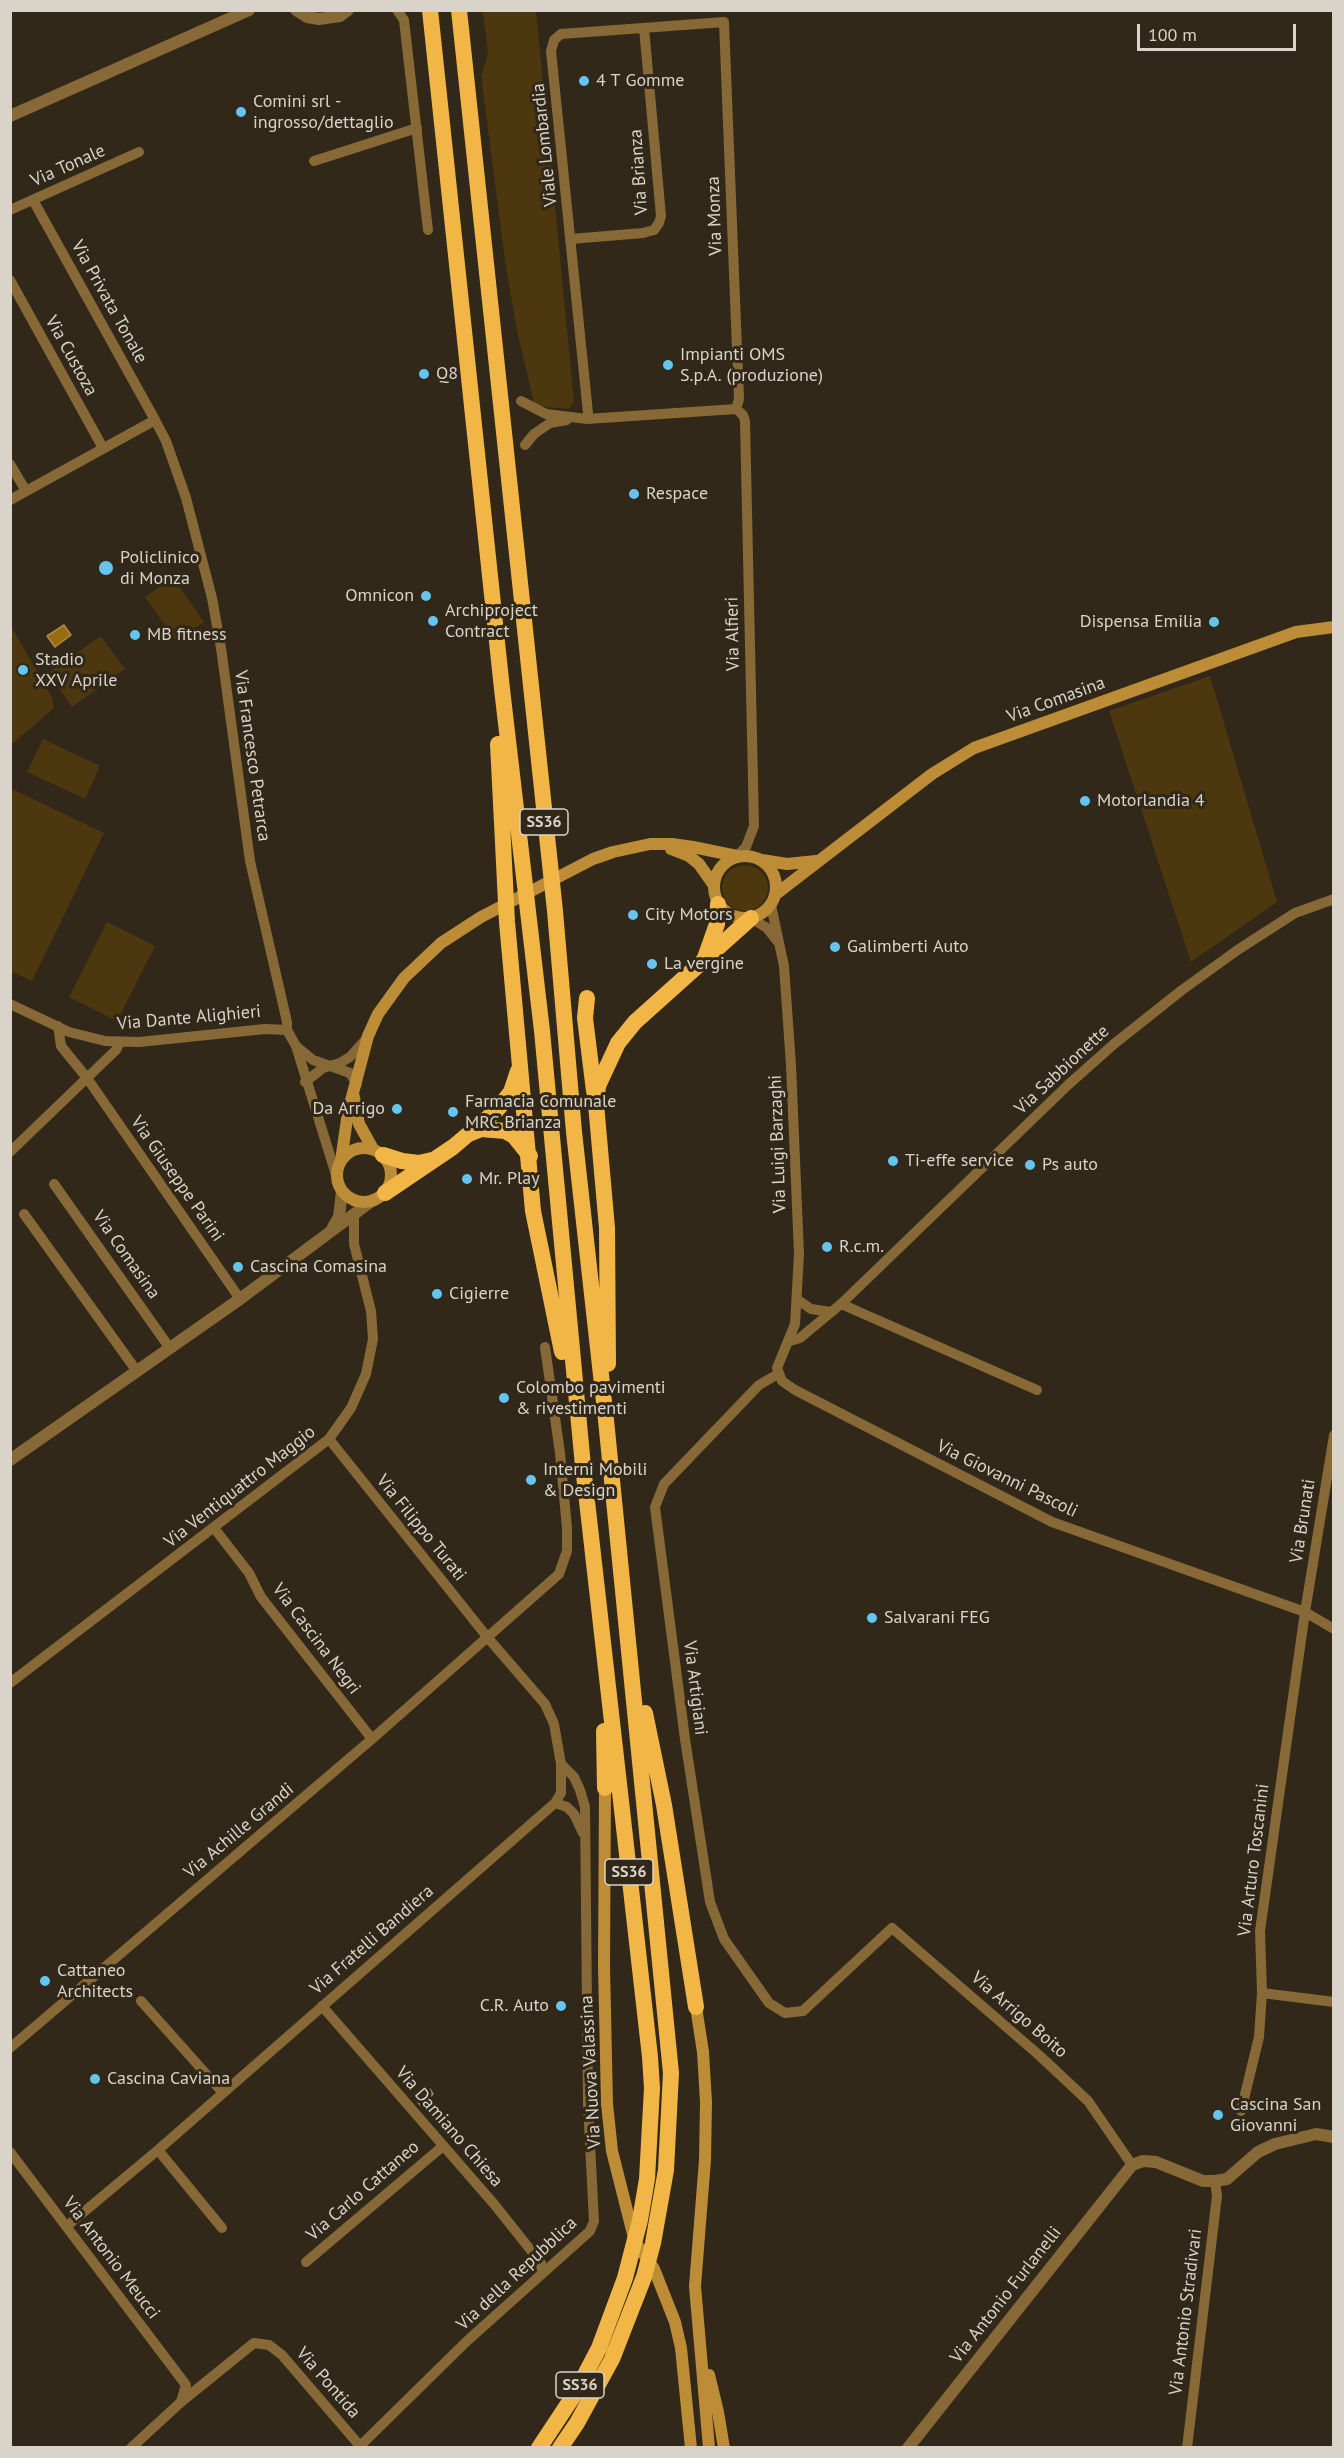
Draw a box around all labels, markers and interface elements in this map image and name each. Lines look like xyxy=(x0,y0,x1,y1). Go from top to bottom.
scale bar xyxy=(1140,12,1299,50)
text: 100 m xyxy=(1148,23,1197,46)
place label: 4 T Gomme xyxy=(596,70,684,92)
marker: 4 T Gomme xyxy=(577,74,591,88)
street label: Viale Lombardia xyxy=(528,82,562,208)
place label: Comini srl - ingrosso/dettaglio xyxy=(253,91,394,134)
marker: Comini srl - ingrosso/dettaglio xyxy=(234,105,248,119)
street label: Via Brianza xyxy=(625,128,653,216)
street label: Via Tonale xyxy=(27,140,109,192)
street label: Via Monza xyxy=(703,176,727,256)
street label: Via Privata Tonale xyxy=(66,237,152,367)
street label: Via Custoza xyxy=(40,312,102,400)
place label: Impianti OMS S.p.A. (produzione) xyxy=(680,344,823,386)
marker: Impianti OMS S.p.A. (produzione) xyxy=(661,358,675,372)
place label: Q8 xyxy=(436,363,458,385)
marker: Q8 xyxy=(417,367,431,381)
place label: Respace xyxy=(646,483,708,505)
marker: Respace xyxy=(627,487,641,501)
place label: Policlinico di Monza xyxy=(120,547,199,590)
marker: Policlinico di Monza xyxy=(97,559,115,577)
place label: Omnicon xyxy=(345,585,414,607)
marker: Omnicon xyxy=(419,589,433,603)
street label: Via Alfieri xyxy=(722,597,744,671)
place label: Archiproject Contract xyxy=(445,600,538,642)
place label: Dispensa Emilia xyxy=(1080,611,1202,633)
marker: Archiproject Contract xyxy=(426,614,440,628)
marker: Dispensa Emilia xyxy=(1207,615,1221,629)
place label: MB fitness xyxy=(147,624,227,646)
marker: MB fitness xyxy=(128,628,142,642)
place label: Stadio XXV Aprile xyxy=(35,649,117,692)
marker: Stadio XXV Aprile xyxy=(16,663,30,677)
street label: Via Francesco Petrarca xyxy=(229,669,275,843)
street label: Via Comasina xyxy=(1004,672,1108,728)
place label: Motorlandia 4 xyxy=(1097,790,1205,812)
marker: Motorlandia 4 xyxy=(1078,794,1092,808)
road number: SS36 xyxy=(520,809,568,835)
place label: City Motors xyxy=(645,904,733,926)
marker: City Motors xyxy=(626,908,640,922)
place label: Galimberti Auto xyxy=(847,936,969,958)
marker: Galimberti Auto xyxy=(828,940,842,954)
place label: La vergine xyxy=(664,953,744,975)
marker: La vergine xyxy=(645,957,659,971)
street label: Via Dante Alighieri xyxy=(116,1001,262,1035)
street label: Via Sabbionette xyxy=(1010,1021,1114,1119)
street label: Via Luigi Barzaghi xyxy=(765,1074,791,1214)
place label: Farmacia Comunale MRC Brianza xyxy=(465,1091,616,1134)
place label: Da Arrigo xyxy=(313,1098,385,1120)
marker: Da Arrigo xyxy=(390,1102,404,1116)
marker: Farmacia Comunale MRC Brianza xyxy=(446,1105,460,1119)
street label: Via Giuseppe Parini xyxy=(126,1112,228,1246)
place label: Ti-effe service xyxy=(905,1150,1014,1172)
marker: Ti-effe service xyxy=(886,1154,900,1168)
place label: Ps auto xyxy=(1042,1154,1098,1176)
marker: Ps auto xyxy=(1023,1158,1037,1172)
place label: Mr. Play xyxy=(479,1168,540,1190)
marker: Mr. Play xyxy=(460,1172,474,1186)
street label: Via Comasina xyxy=(88,1207,164,1303)
place label: R.c.m. xyxy=(839,1236,884,1258)
marker: R.c.m. xyxy=(820,1240,834,1254)
place label: Cascina Comasina xyxy=(250,1256,387,1278)
marker: Cascina Comasina xyxy=(231,1260,245,1274)
place label: Cigierre xyxy=(449,1283,509,1305)
marker: Cigierre xyxy=(430,1287,444,1301)
place label: Colombo pavimenti & rivestimenti xyxy=(516,1377,666,1420)
marker: Colombo pavimenti & rivestimenti xyxy=(497,1391,511,1405)
street label: Via Ventiquattro Maggio xyxy=(160,1421,320,1553)
street label: Via Giovanni Pascoli xyxy=(933,1435,1081,1523)
place label: Interni Mobili & Design xyxy=(543,1459,647,1502)
street label: Via Filippo Turati xyxy=(371,1470,471,1586)
marker: Interni Mobili & Design xyxy=(524,1473,538,1487)
street label: Via Brunati xyxy=(1286,1477,1320,1565)
street label: Via Cascina Negri xyxy=(267,1579,365,1699)
place label: Salvarani FEG xyxy=(884,1607,990,1629)
marker: Salvarani FEG xyxy=(865,1611,879,1625)
street label: Via Artigiani xyxy=(678,1640,712,1736)
street label: Via Achille Grandi xyxy=(180,1779,298,1883)
street label: Via Arturo Toscanini xyxy=(1234,1782,1274,1938)
road number: SS36 xyxy=(605,1859,653,1885)
street label: Via Fratelli Bandiera xyxy=(306,1881,438,1999)
place label: Cattaneo Architects xyxy=(57,1960,133,2002)
street label: Via Arrigo Boito xyxy=(966,1967,1072,2063)
marker: Cattaneo Architects xyxy=(38,1974,52,1988)
place label: C.R. Auto xyxy=(480,1995,549,2017)
street label: Via Nuova Valassina xyxy=(576,1995,606,2149)
marker: C.R. Auto xyxy=(554,1999,568,2013)
street label: Via Damiano Chiesa xyxy=(391,2062,507,2192)
place label: Cascina Caviana xyxy=(107,2068,230,2090)
marker: Cascina Caviana xyxy=(88,2072,102,2086)
place label: Cascina San Giovanni xyxy=(1230,2094,1321,2136)
marker: Cascina San Giovanni xyxy=(1211,2108,1225,2122)
street label: Via Carlo Cattaneo xyxy=(302,2136,424,2246)
street label: Via Antonio Meucci xyxy=(58,2193,164,2323)
street label: Via della Repubblica xyxy=(452,2213,582,2335)
street label: Via Antonio Furlanelli xyxy=(946,2222,1066,2368)
street label: Via Antonio Stradivari xyxy=(1165,2228,1207,2396)
street label: Via Pontida xyxy=(291,2343,365,2423)
road number: SS36 xyxy=(556,2372,604,2398)

